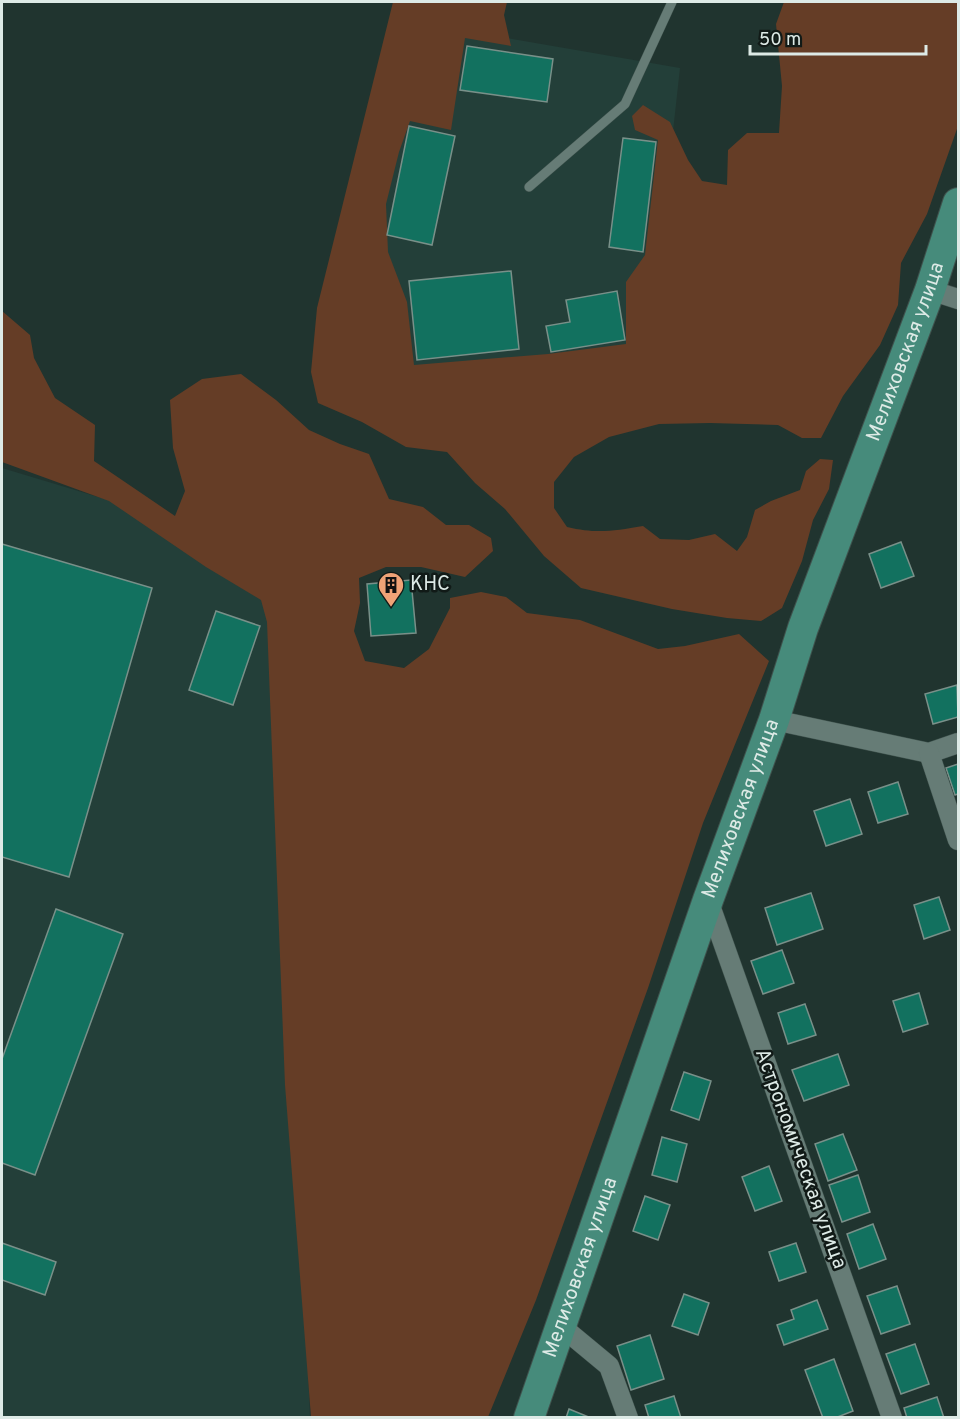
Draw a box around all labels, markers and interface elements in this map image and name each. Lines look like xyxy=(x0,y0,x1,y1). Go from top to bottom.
scale bar xyxy=(750,18,926,56)
text: 50 m xyxy=(759,29,801,52)
street label: Мелиховская улица xyxy=(861,259,951,445)
building icon: КНС xyxy=(376,570,406,608)
place label: КНС xyxy=(410,572,450,598)
street label: Мелиховская улица xyxy=(697,716,786,902)
street label: Астрономическая улица xyxy=(748,1045,852,1273)
street label: Мелиховская улица xyxy=(538,1174,624,1361)

